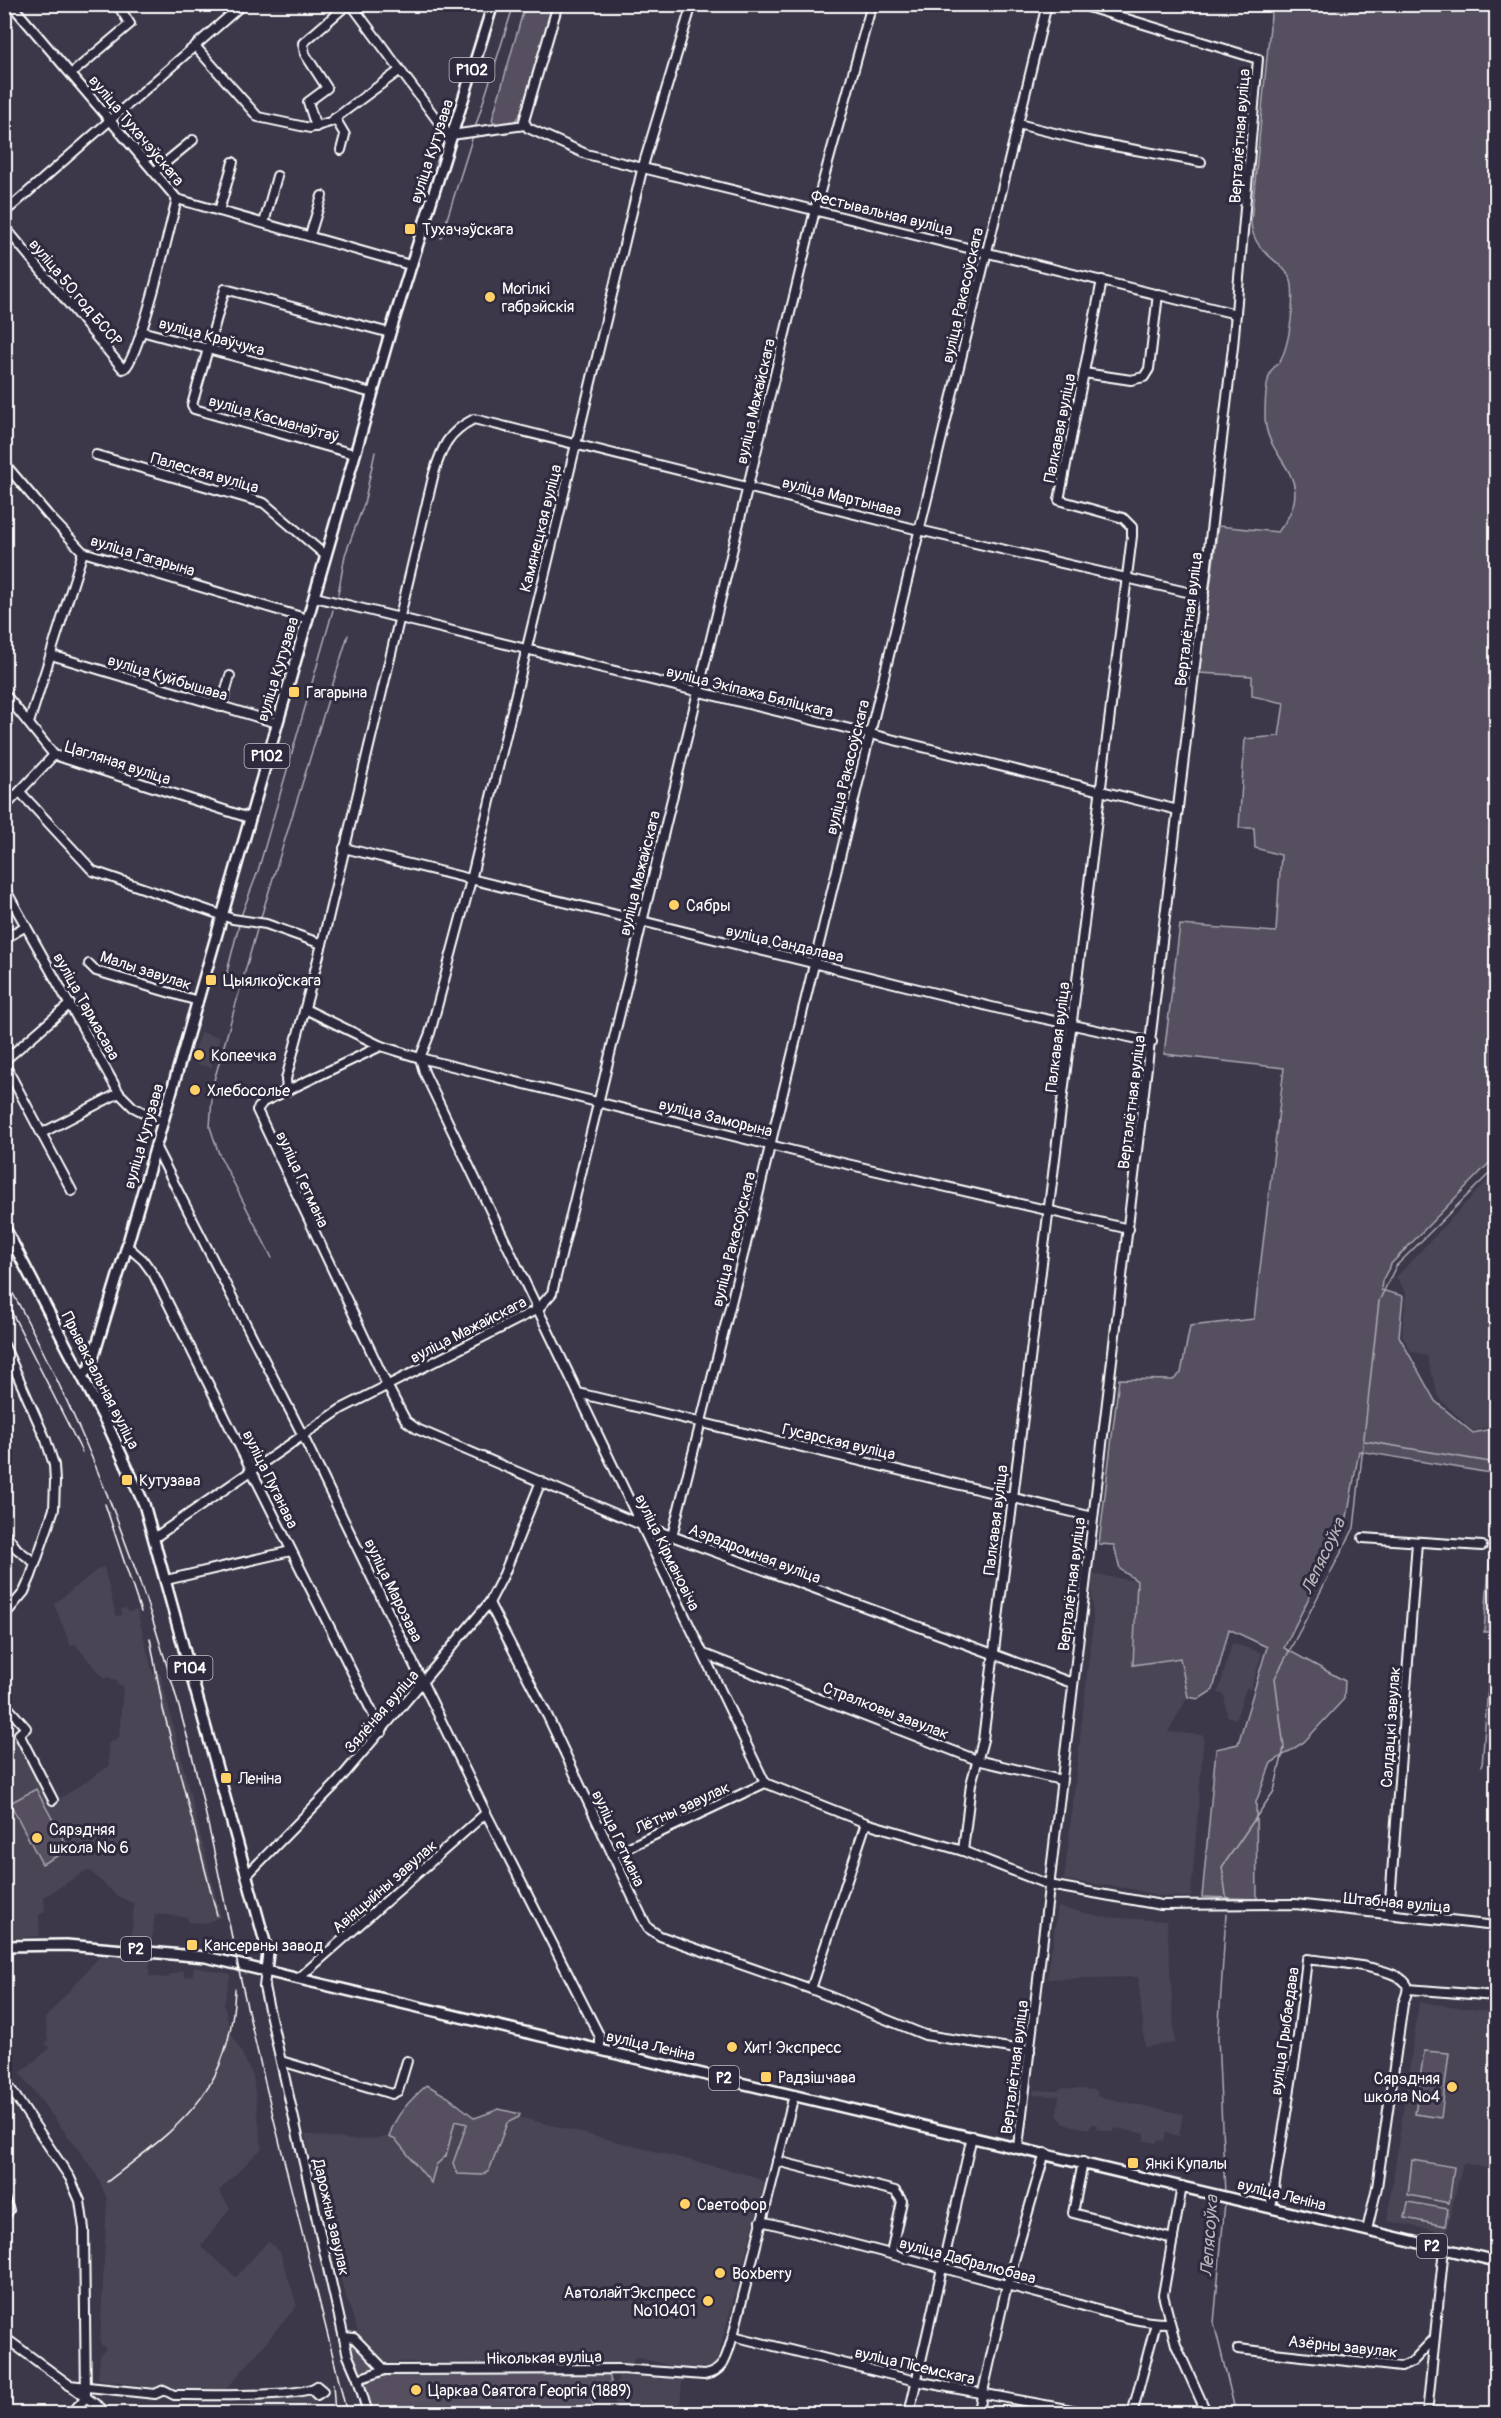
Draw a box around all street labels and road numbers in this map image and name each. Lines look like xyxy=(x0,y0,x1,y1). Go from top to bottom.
road number: Р102 xyxy=(450,58,494,82)
street label: Верталётная вуліца xyxy=(1225,68,1255,204)
street label: вуліца Тухачэўскага xyxy=(84,71,188,190)
street label: вуліца Кутузава xyxy=(406,97,458,206)
street label: Фестывальная вуліца xyxy=(809,186,955,240)
street label: вуліца Ракасоўскага xyxy=(938,226,988,365)
street label: вуліца 50 год БССР xyxy=(24,235,126,351)
street label: вуліца Краўчука xyxy=(157,313,267,361)
street label: вуліца Мажайскага xyxy=(732,337,780,466)
street label: Палкавая вуліца xyxy=(1040,372,1080,485)
street label: вуліца Касманаўтаў xyxy=(206,391,341,447)
street label: Палеская вуліца xyxy=(148,448,261,498)
street label: Камянецкая вуліца xyxy=(515,462,566,594)
street label: вуліца Мартынава xyxy=(780,472,904,521)
street label: вуліца Гагарына xyxy=(88,531,197,581)
street label: Верталётная вуліца xyxy=(1171,551,1207,687)
street label: вуліца Кутузава xyxy=(253,615,303,724)
street label: вуліца Куйбышава xyxy=(105,650,230,706)
street label: вуліца Экіпажа Бяліцкага xyxy=(664,662,835,722)
street label: вуліца Ракасоўскага xyxy=(822,698,874,837)
street label: Цагляная вуліца xyxy=(62,736,173,789)
road number: Р102 xyxy=(244,744,290,768)
street label: вуліца Мажайскага xyxy=(615,809,665,938)
street label: вуліца Сандалава xyxy=(724,921,846,967)
street label: Малы завулак xyxy=(97,947,194,995)
street label: вуліца Тармасава xyxy=(48,949,124,1064)
street label: Палкавая вуліца xyxy=(1041,981,1075,1093)
street label: Верталётная вуліца xyxy=(1114,1034,1150,1170)
street label: вуліца Кутузава xyxy=(119,1081,168,1191)
street label: вуліца Заморына xyxy=(657,1094,775,1142)
street label: вуліца Гетмана xyxy=(271,1128,333,1231)
street label: вуліца Ракасоўскага xyxy=(708,1170,760,1309)
street label: вуліца Мажайскага xyxy=(407,1292,530,1368)
street label: Прывакзальная вуліца xyxy=(57,1308,143,1453)
street label: Гусарская вуліца xyxy=(780,1419,897,1465)
street label: вуліца Пуганава xyxy=(238,1427,303,1532)
street label: Палкавая вуліца xyxy=(979,1464,1013,1576)
street label: вуліца Кірмановіча xyxy=(630,1491,704,1614)
street label: Верталётная вуліца xyxy=(1054,1516,1090,1652)
street label: Аэрадромная вуліца xyxy=(686,1519,824,1588)
street label: вуліца Марозава xyxy=(359,1536,427,1645)
road number: Р104 xyxy=(168,1656,213,1680)
street label: Зялёная вуліца xyxy=(340,1666,423,1757)
street label: Салдацкі завулак xyxy=(1377,1666,1405,1788)
street label: Стралковы завулак xyxy=(820,1678,952,1744)
street label: Лётны завулак xyxy=(631,1777,733,1839)
street label: вуліца Гетмана xyxy=(587,1787,649,1890)
street label: Авіяцыйны завулак xyxy=(328,1836,441,1938)
street label: Штабная вуліца xyxy=(1343,1888,1451,1918)
road number: Р2 xyxy=(121,1937,151,1961)
street label: вуліца Грыбаедава xyxy=(1266,1966,1304,2097)
street label: Верталётная вуліца xyxy=(997,1999,1033,2135)
street label: вуліца Леніна xyxy=(604,2026,697,2066)
road number: Р2 xyxy=(709,2066,739,2090)
street label: Дарожны завулак xyxy=(308,2156,354,2278)
street label: вуліца Леніна xyxy=(1235,2174,1328,2216)
street label: вуліца Дабралюбава xyxy=(897,2233,1038,2289)
road number: Р2 xyxy=(1417,2234,1447,2258)
street label: Азёрны завулак xyxy=(1287,2331,1399,2363)
street label: вуліца Пісемскага xyxy=(853,2342,977,2390)
street label: Ніколькая вуліца xyxy=(486,2347,602,2369)

